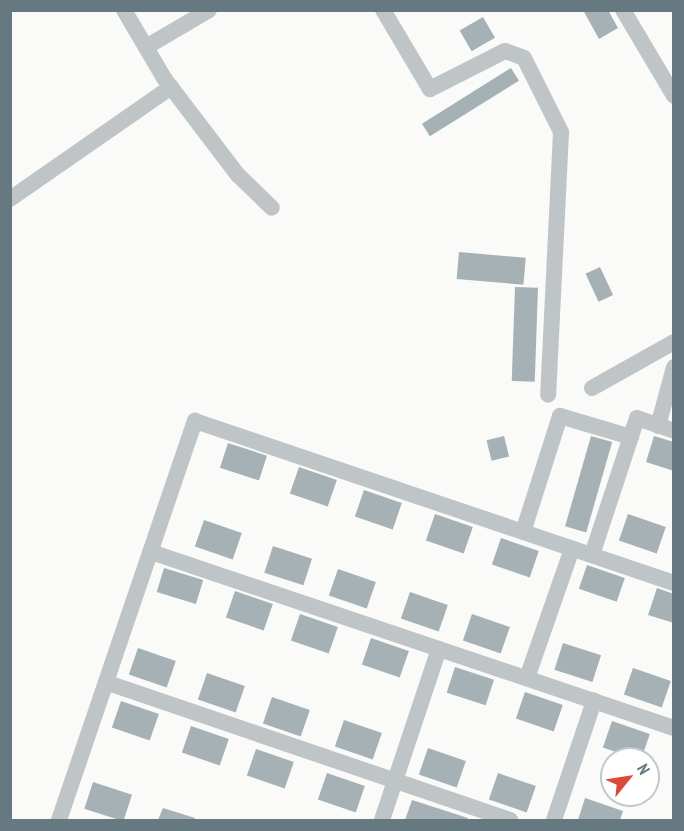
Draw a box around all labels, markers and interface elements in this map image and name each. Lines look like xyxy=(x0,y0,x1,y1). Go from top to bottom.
north arrow xyxy=(600,747,660,807)
text: N xyxy=(633,760,655,778)

